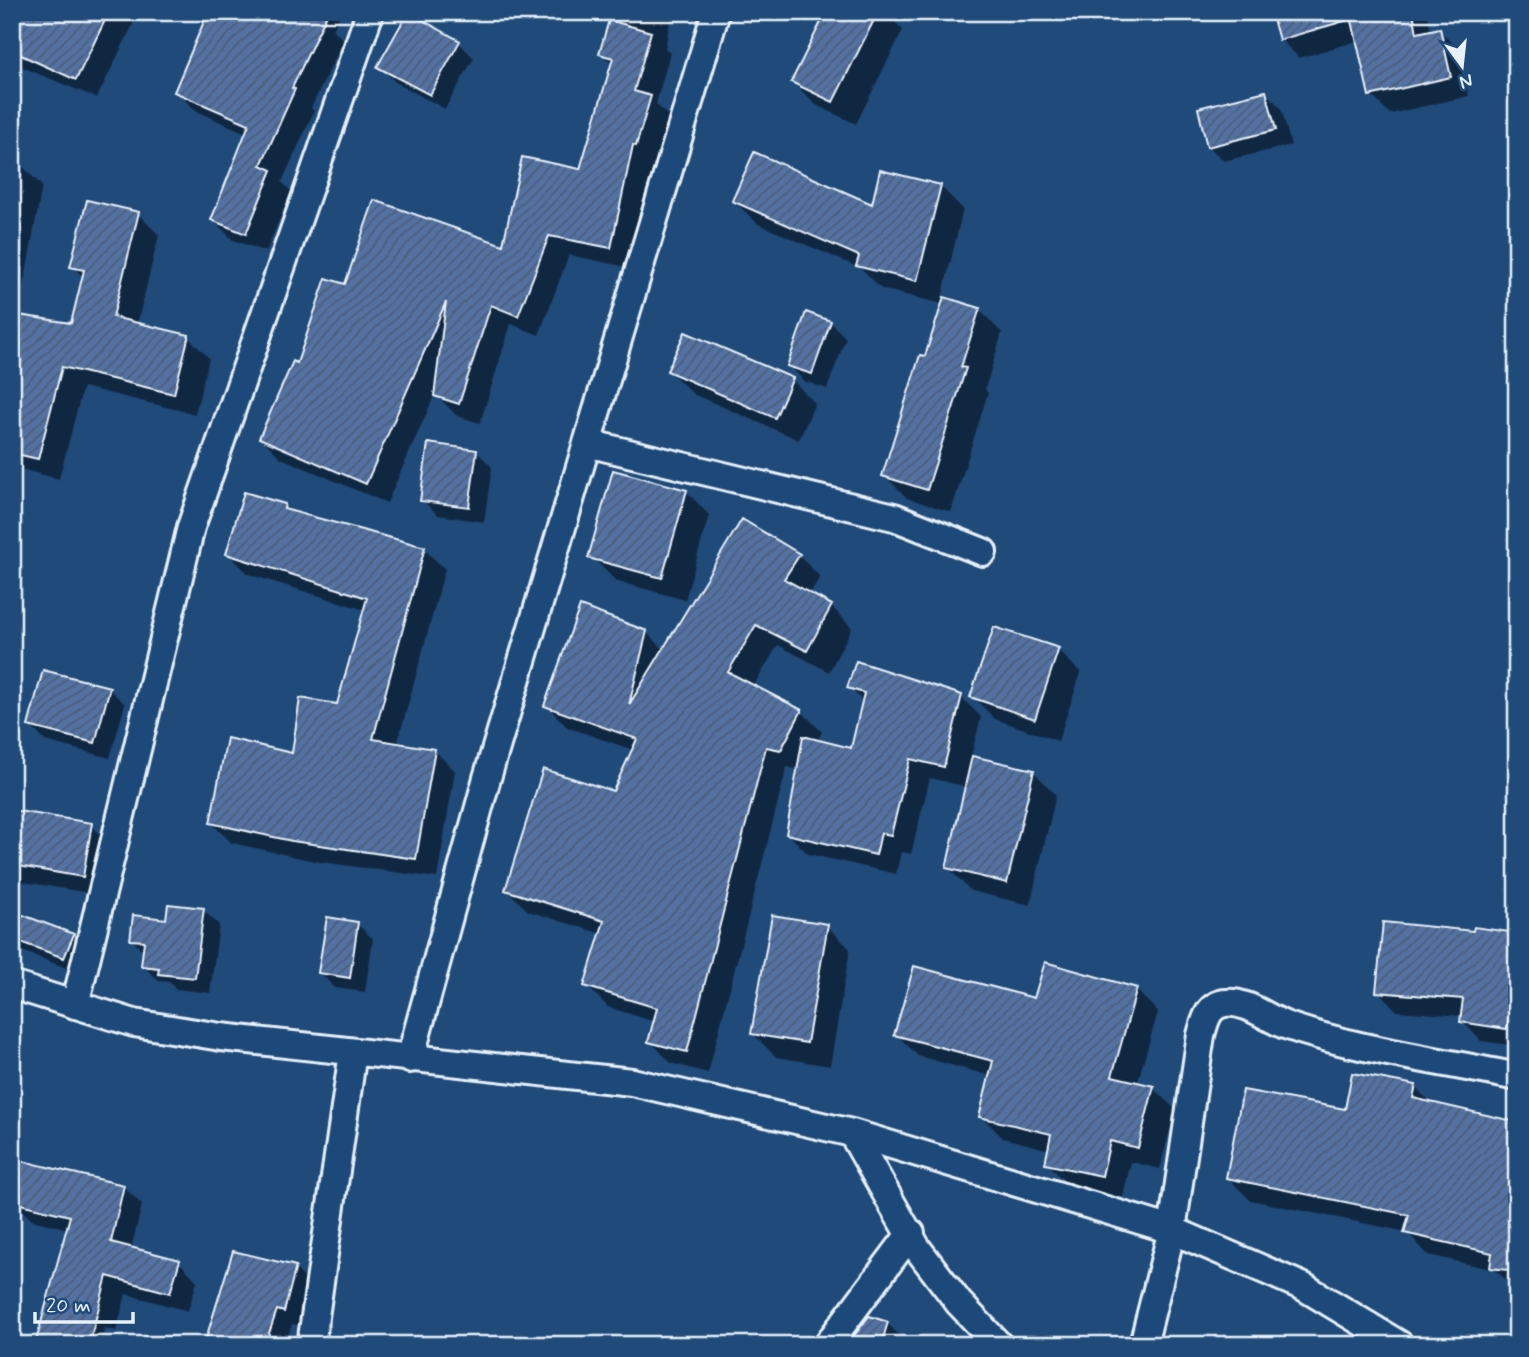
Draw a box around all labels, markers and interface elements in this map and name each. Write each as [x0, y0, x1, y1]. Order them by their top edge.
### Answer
north arrow [1428, 32, 1498, 102]
text: N [1457, 67, 1475, 95]
scale bar [35, 1280, 133, 1324]
text: 20 m [46, 1292, 91, 1320]

